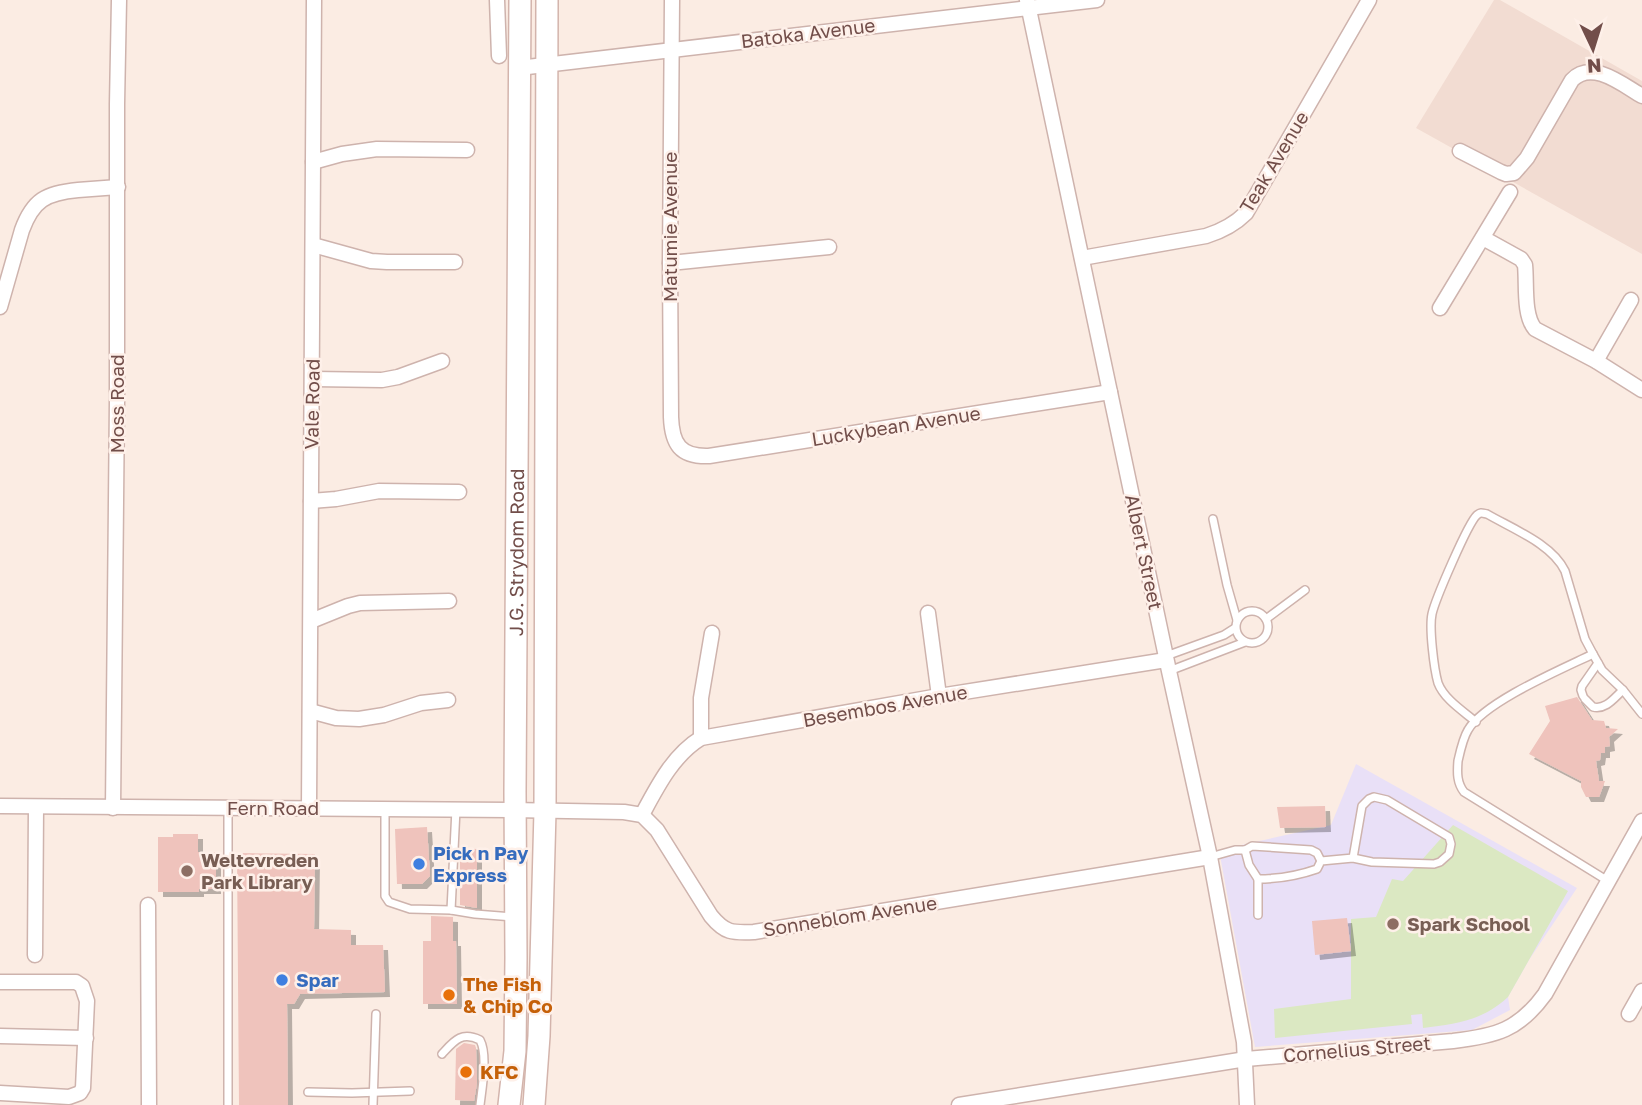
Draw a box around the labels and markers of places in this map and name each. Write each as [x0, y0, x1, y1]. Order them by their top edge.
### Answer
place label: Pick n Pay Express [433, 841, 529, 886]
place label: Weltevreden Park Library [201, 848, 319, 893]
marker: Pick n Pay Express [411, 856, 427, 872]
marker: Weltevreden Park Library [179, 863, 195, 879]
place label: Spark School [1407, 912, 1530, 935]
marker: Spark School [1385, 916, 1401, 932]
place label: Spar [296, 968, 339, 991]
marker: Spar [274, 972, 290, 988]
place label: The Fish & Chip Co [463, 972, 553, 1017]
marker: The Fish & Chip Co [441, 987, 457, 1003]
place label: KFC [480, 1060, 519, 1083]
marker: KFC [458, 1064, 474, 1080]

